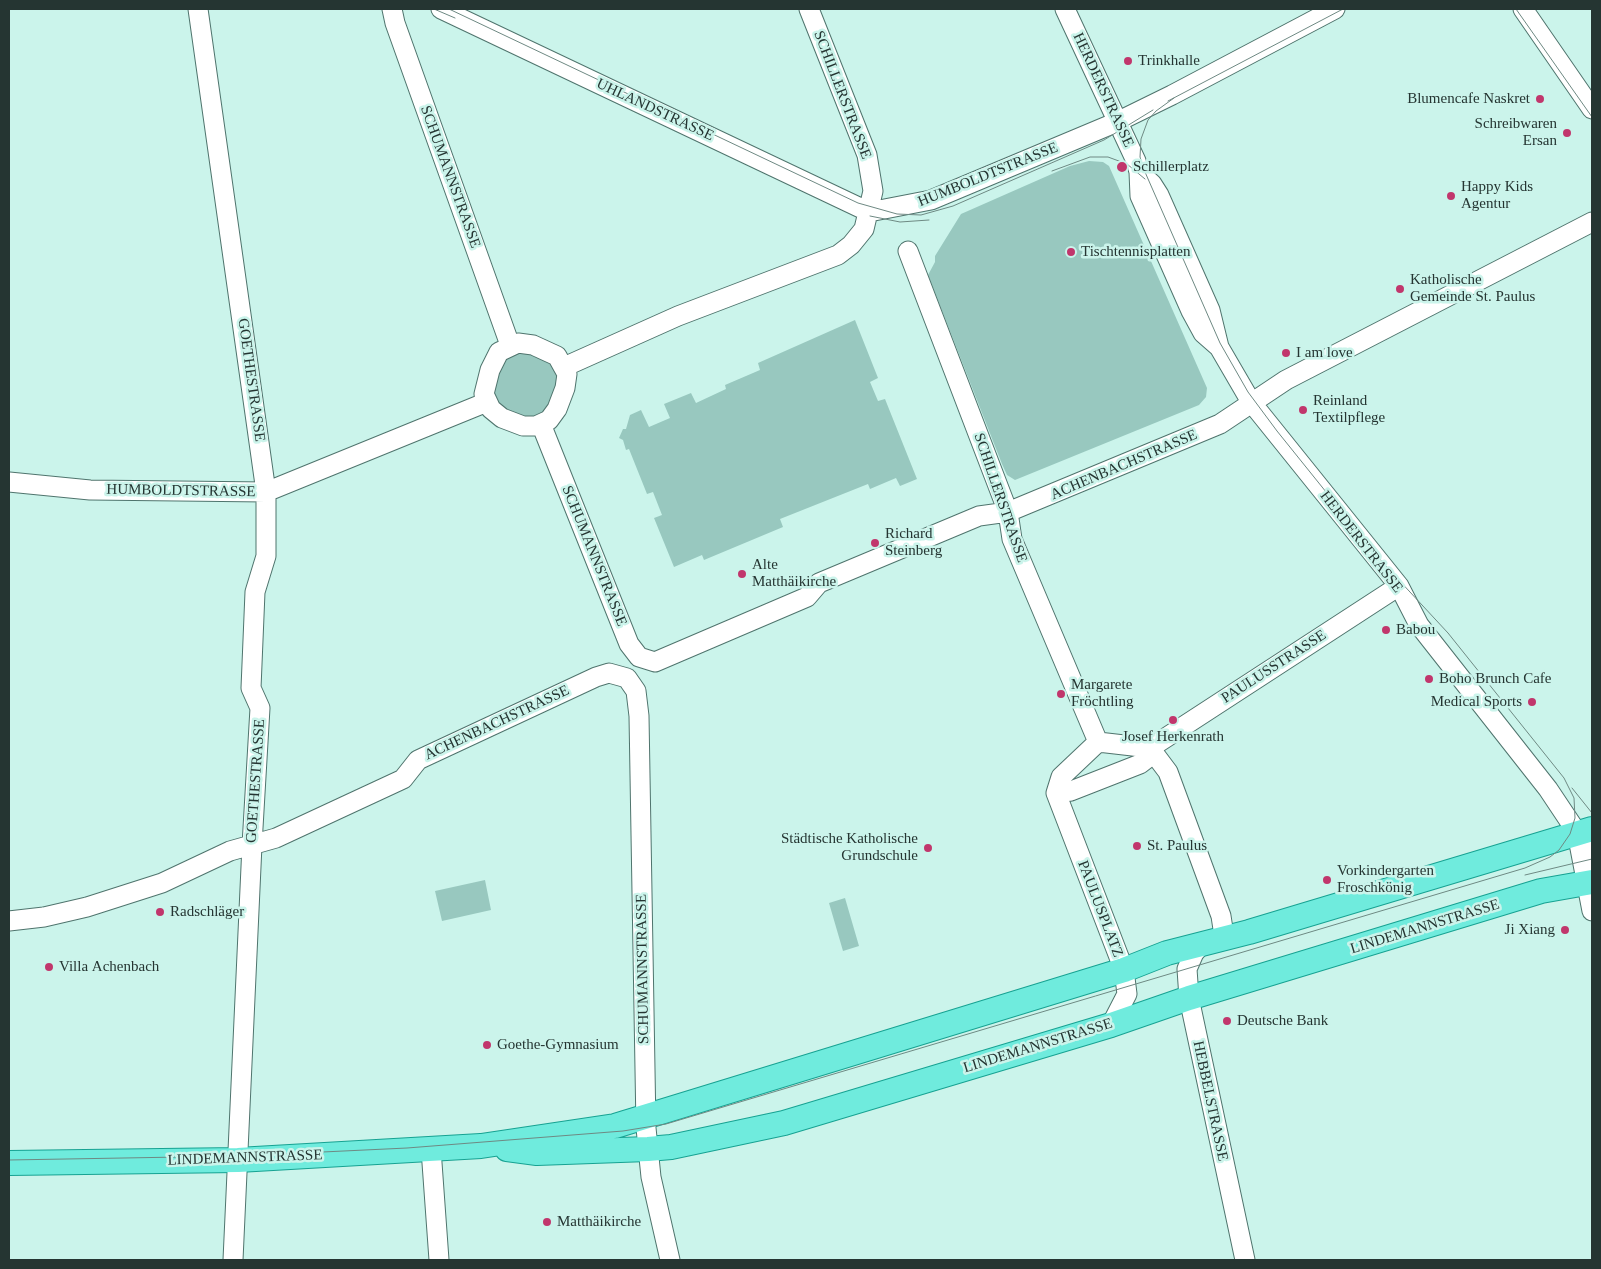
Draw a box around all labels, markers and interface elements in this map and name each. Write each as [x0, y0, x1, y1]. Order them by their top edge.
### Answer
street label: SCHILLERSTRASSE [809, 28, 875, 162]
street label: HERDERSTRASSE [1069, 30, 1137, 150]
place label: Trinkhalle [1138, 52, 1200, 70]
marker: Trinkhalle [1122, 55, 1134, 67]
street label: UHLANDSTRASSE [593, 75, 717, 145]
place label: Blumencafe Naskret [1407, 90, 1530, 108]
marker: Blumencafe Naskret [1534, 93, 1546, 105]
street label: SCHUMANNSTRASSE [416, 103, 484, 251]
place label: Schreibwaren Ersan [1475, 115, 1557, 150]
marker: Schreibwaren Ersan [1561, 127, 1573, 139]
street label: HUMBOLDTSTRASSE [915, 139, 1061, 211]
place label: Schillerplatz [1133, 158, 1209, 176]
marker: Schillerplatz [1115, 160, 1129, 174]
place label: Happy Kids Agentur [1461, 178, 1533, 213]
marker: Happy Kids Agentur [1445, 190, 1457, 202]
place label: Tischtennisplatten [1081, 243, 1190, 261]
marker: Tischtennisplatten [1065, 246, 1077, 258]
place label: Katholische Gemeinde St. Paulus [1410, 271, 1535, 306]
marker: Katholische Gemeinde St. Paulus [1394, 283, 1406, 295]
street label: GOETHESTRASSE [233, 317, 269, 443]
place label: I am love [1296, 344, 1353, 362]
marker: I am love [1280, 347, 1292, 359]
place label: Reinland Textilpflege [1313, 392, 1385, 427]
marker: Reinland Textilpflege [1297, 404, 1309, 416]
street label: ACHENBACHSTRASSE [1048, 426, 1200, 504]
street label: SCHILLERSTRASSE [969, 431, 1031, 565]
street label: HUMBOLDTSTRASSE [106, 481, 256, 501]
street label: SCHUMANNSTRASSE [558, 483, 630, 629]
street label: HERDERSTRASSE [1316, 488, 1406, 596]
place label: Richard Steinberg [885, 525, 942, 560]
marker: Richard Steinberg [869, 537, 881, 549]
place label: Alte Matthäikirche [752, 556, 836, 591]
marker: Alte Matthäikirche [736, 568, 748, 580]
place label: Babou [1396, 621, 1435, 639]
marker: Babou [1380, 624, 1392, 636]
street label: PAULUSSTRASSE [1218, 626, 1330, 708]
place label: Boho Brunch Cafe [1439, 670, 1551, 688]
marker: Boho Brunch Cafe [1423, 673, 1435, 685]
place label: Margarete Fröchtling [1071, 676, 1133, 711]
street label: ACHENBACHSTRASSE [422, 682, 572, 764]
marker: Margarete Fröchtling [1055, 688, 1067, 700]
place label: Medical Sports [1431, 693, 1522, 711]
marker: Medical Sports [1526, 696, 1538, 708]
marker: Josef Herkenrath [1167, 714, 1179, 726]
street label: GOETHESTRASSE [243, 718, 269, 844]
place label: Josef Herkenrath [1122, 728, 1224, 746]
place label: Städtische Katholische Grundschule [781, 830, 918, 865]
place label: St. Paulus [1147, 837, 1207, 855]
marker: St. Paulus [1131, 840, 1143, 852]
marker: Städtische Katholische Grundschule [922, 842, 934, 854]
street label: PAULUSPLATZ [1073, 858, 1127, 960]
place label: Vorkindergarten Froschkönig [1337, 862, 1434, 897]
marker: Vorkindergarten Froschkönig [1321, 874, 1333, 886]
street label: SCHUMANNSTRASSE [633, 894, 653, 1044]
street label: LINDEMANNSTRASSE [1348, 896, 1502, 958]
place label: Radschläger [170, 903, 244, 921]
marker: Radschläger [154, 906, 166, 918]
place label: Ji Xiang [1505, 921, 1555, 939]
marker: Ji Xiang [1559, 924, 1571, 936]
place label: Villa Achenbach [59, 958, 159, 976]
marker: Villa Achenbach [43, 961, 55, 973]
place label: Deutsche Bank [1237, 1012, 1328, 1030]
street label: LINDEMANNSTRASSE [961, 1015, 1115, 1077]
marker: Deutsche Bank [1221, 1015, 1233, 1027]
place label: Goethe-Gymnasium [497, 1036, 619, 1054]
marker: Goethe-Gymnasium [481, 1039, 493, 1051]
street label: HEBBELSTRASSE [1188, 1039, 1232, 1163]
street label: LINDEMANNSTRASSE [167, 1146, 323, 1170]
place label: Matthäikirche [557, 1213, 641, 1231]
marker: Matthäikirche [541, 1216, 553, 1228]

